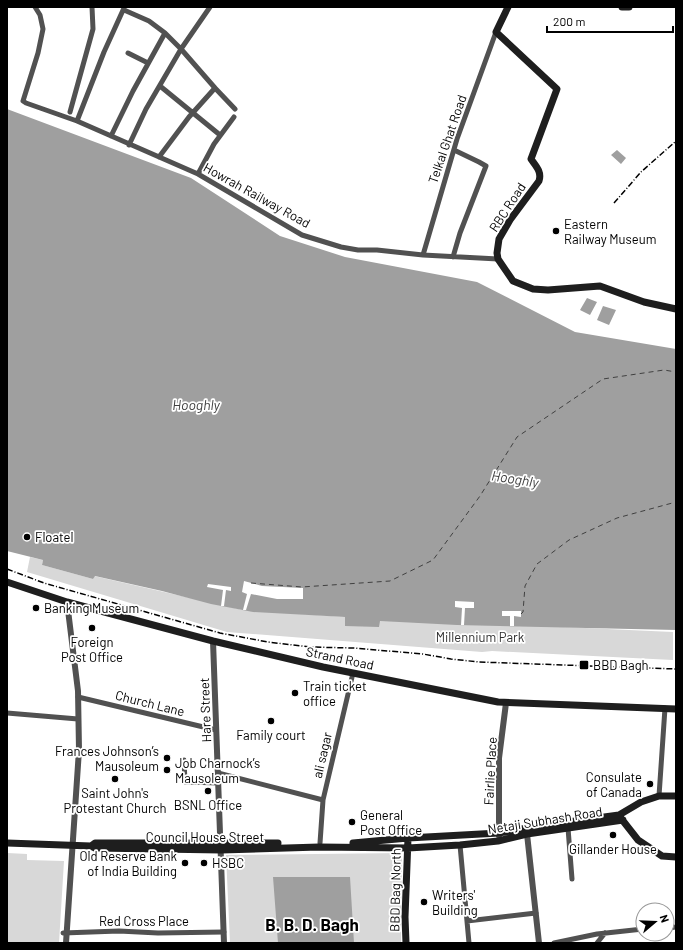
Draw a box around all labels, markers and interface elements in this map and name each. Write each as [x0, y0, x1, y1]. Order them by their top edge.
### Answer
scale bar [547, 8, 673, 34]
text: 200 m [553, 14, 585, 28]
street label: Telkal Ghat Road [424, 93, 470, 185]
street label: Howrah Railway Road [201, 159, 313, 231]
street label: RBC Road [485, 179, 529, 235]
place label: Eastern Railway Museum [564, 216, 656, 247]
marker: Eastern Railway Museum [551, 226, 561, 236]
water label: Hooghly [172, 396, 221, 413]
water label: Hooghly [490, 466, 541, 491]
place label: Floatel [35, 529, 74, 545]
marker: Floatel [22, 532, 32, 542]
place label: Banking Museum [44, 600, 139, 616]
marker: Banking Museum [31, 603, 41, 613]
marker: Foreign Post Office [87, 623, 97, 633]
park label: Millennium Park [436, 629, 525, 645]
place label: Foreign Post Office [61, 634, 123, 665]
street label: Strand Road [305, 643, 375, 673]
place label: BBD Bagh [593, 657, 649, 673]
marker: BBD Bagh [578, 659, 590, 671]
street label: Hare Street [196, 677, 214, 743]
place label: Train ticket office [303, 678, 367, 709]
street label: Church Lane [114, 687, 186, 719]
marker: Train ticket office [290, 688, 300, 698]
marker: Family court [266, 716, 276, 726]
place label: Family court [236, 727, 306, 743]
street label: ali sagar [309, 730, 335, 780]
street label: Fairlie Place [480, 736, 500, 806]
place label: Frances Johnson’s Mausoleum [55, 743, 159, 774]
marker: Frances Johnson’s Mausoleum [162, 753, 172, 763]
place label: Job Charnock’s Mausoleum [175, 755, 260, 786]
marker: Job Charnock’s Mausoleum [162, 765, 172, 775]
place label: Consulate of Canada [586, 769, 642, 800]
marker: Saint John's Protestant Church [110, 774, 120, 784]
marker: Consulate of Canada [645, 779, 655, 789]
place label: Saint John's Protestant Church [64, 785, 166, 816]
marker: BSNL Office [203, 786, 213, 796]
place label: BSNL Office [174, 797, 242, 813]
street label: Netaji Subhash Road [486, 803, 604, 837]
place label: General Post Office [360, 807, 422, 838]
marker: General Post Office [347, 817, 357, 827]
street label: Council House Street [146, 829, 264, 845]
marker: Gillander House [608, 830, 618, 840]
place label: Gillander House [569, 841, 657, 857]
place label: Old Reserve Bank of India Building [80, 848, 177, 879]
street label: BBD Bag North [386, 848, 404, 932]
place label: HSBC [212, 855, 244, 871]
marker: Old Reserve Bank of India Building [180, 858, 190, 868]
marker: HSBC [199, 858, 209, 868]
place label: Writers' Building [432, 887, 478, 918]
marker: Writers' Building [419, 897, 429, 907]
north arrow [635, 902, 675, 942]
street label: Red Cross Place [99, 913, 189, 929]
text: N [658, 913, 672, 924]
district label: B. B. D. Bagh [265, 914, 359, 934]

